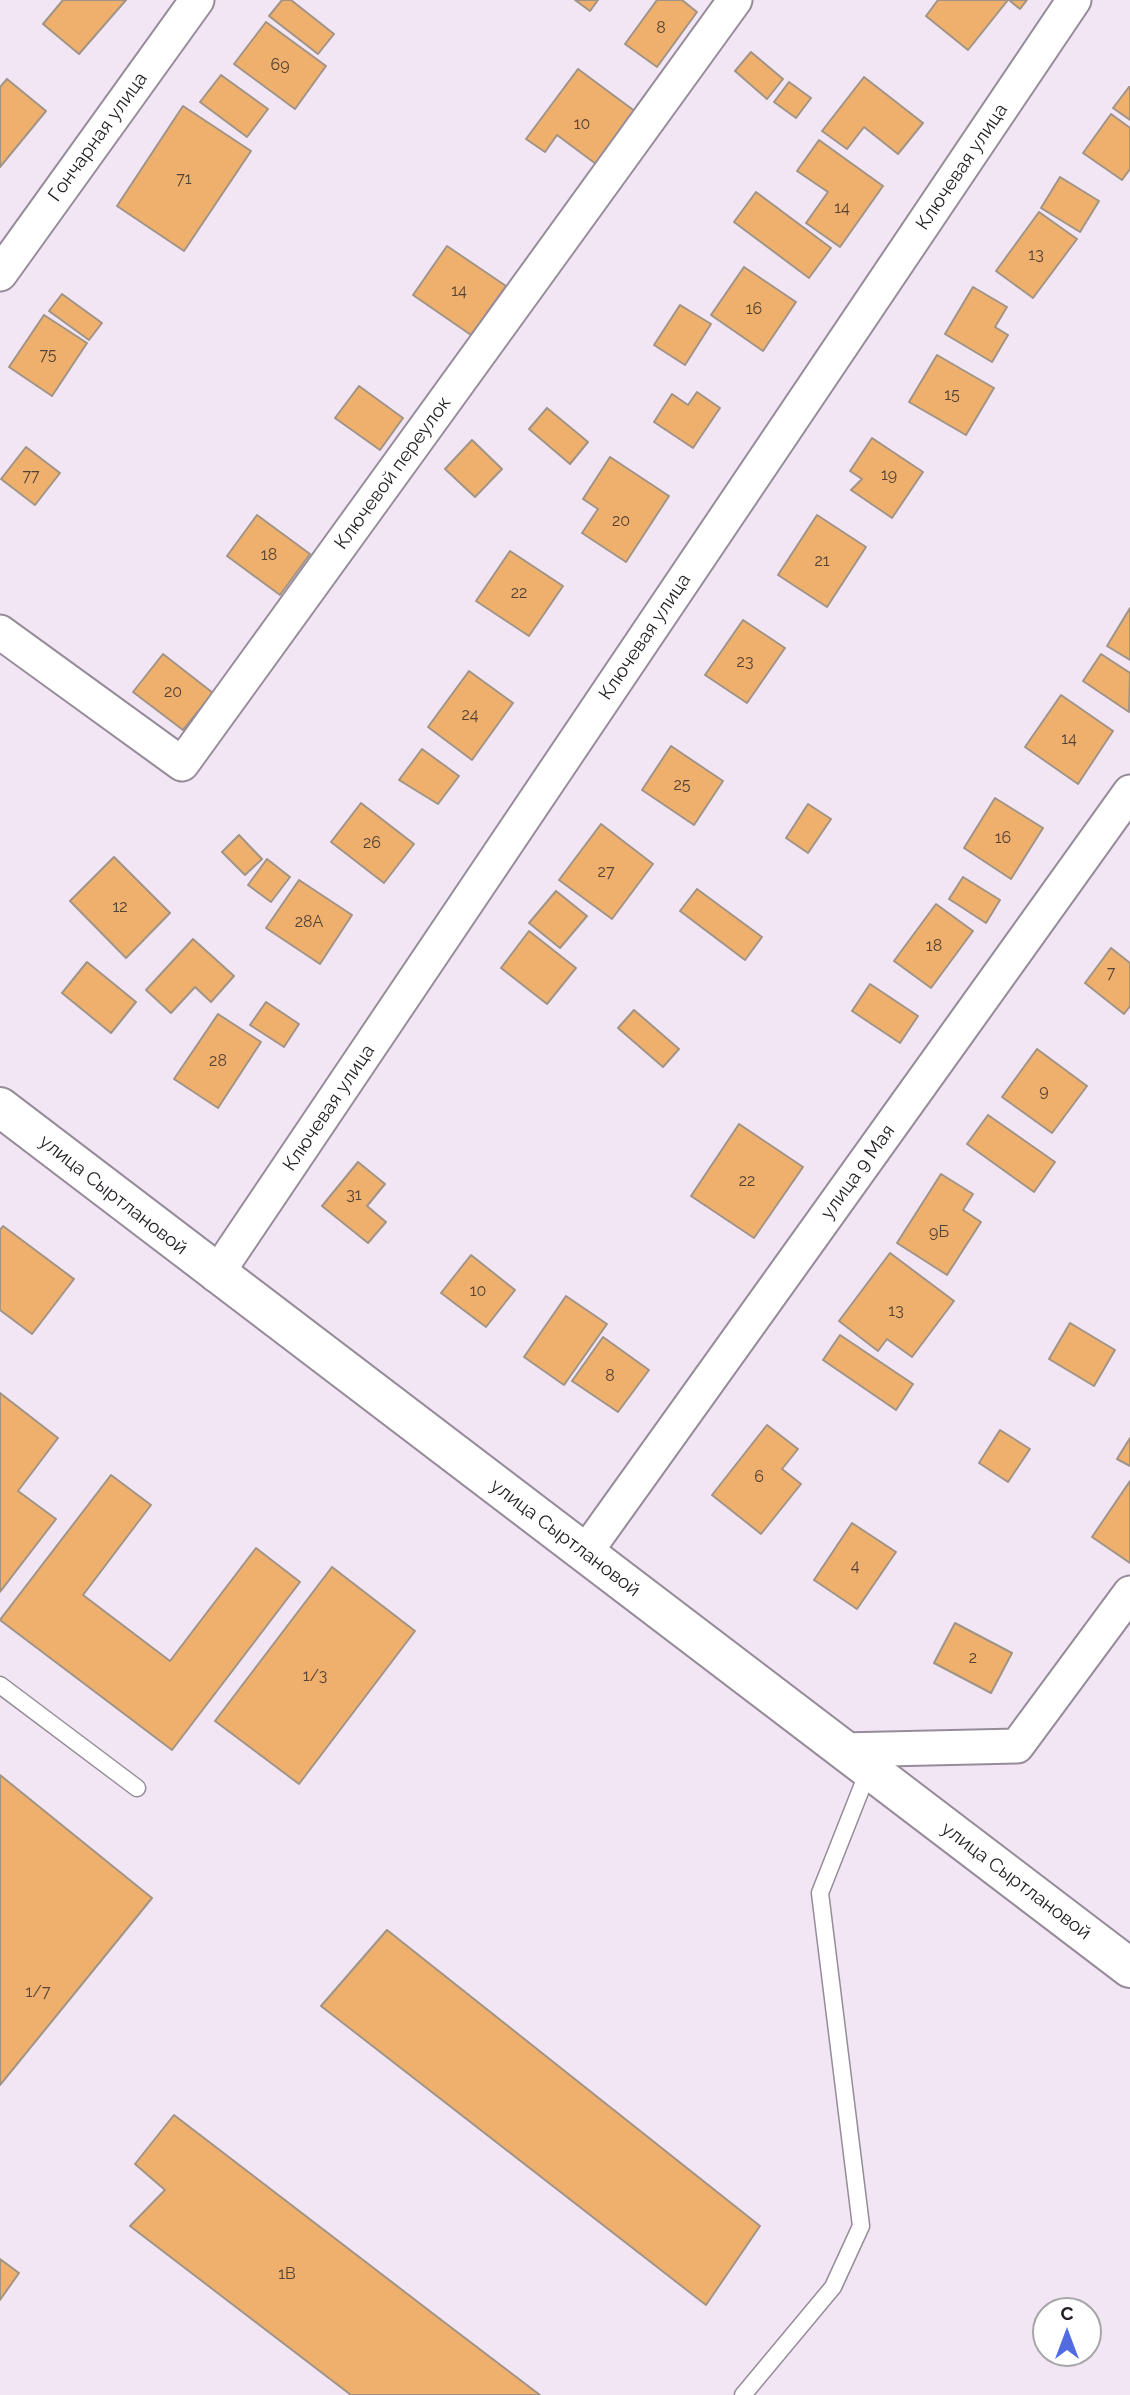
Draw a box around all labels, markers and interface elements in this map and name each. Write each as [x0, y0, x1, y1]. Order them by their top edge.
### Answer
house number: 8 [656, 18, 666, 38]
house number: 69 [270, 55, 290, 75]
street label: Гончарная улица [44, 68, 152, 206]
street label: Ключевая улица [911, 99, 1013, 235]
house number: 10 [574, 114, 590, 134]
house number: 71 [176, 169, 192, 189]
house number: 14 [834, 198, 850, 218]
house number: 13 [1028, 245, 1044, 265]
house number: 14 [451, 281, 467, 301]
house number: 16 [746, 299, 762, 319]
house number: 75 [39, 345, 57, 365]
house number: 15 [944, 385, 960, 405]
street label: Ключевой переулок [330, 392, 456, 554]
house number: 19 [881, 465, 897, 485]
house number: 77 [22, 466, 40, 486]
house number: 20 [612, 511, 630, 531]
house number: 18 [261, 545, 277, 565]
house number: 21 [814, 551, 830, 571]
street label: Ключевая улица [594, 569, 696, 705]
house number: 22 [511, 583, 527, 603]
house number: 23 [737, 652, 753, 672]
house number: 20 [164, 682, 182, 702]
house number: 24 [461, 705, 479, 725]
house number: 14 [1061, 729, 1077, 749]
house number: 25 [673, 775, 691, 795]
house number: 16 [995, 828, 1011, 848]
house number: 26 [363, 833, 381, 853]
house number: 27 [598, 862, 614, 882]
house number: 12 [112, 897, 128, 917]
house number: 28А [295, 912, 323, 932]
house number: 18 [926, 936, 942, 956]
house number: 7 [1107, 963, 1115, 983]
street label: Ключевая улица [278, 1040, 380, 1176]
house number: 28 [209, 1051, 227, 1071]
house number: 9 [1039, 1081, 1049, 1101]
street label: улица 9 Мая [816, 1120, 900, 1224]
street label: улица Сыртлановой [34, 1130, 192, 1260]
house number: 22 [739, 1171, 755, 1191]
house number: 31 [346, 1185, 362, 1205]
house number: 9Б [929, 1222, 949, 1242]
house number: 10 [470, 1281, 486, 1301]
house number: 13 [888, 1301, 904, 1321]
house number: 8 [605, 1366, 615, 1386]
house number: 6 [754, 1467, 764, 1487]
street label: улица Сыртлановой [486, 1474, 644, 1602]
house number: 4 [851, 1556, 859, 1576]
house number: 2 [969, 1648, 977, 1668]
house number: 1/3 [303, 1666, 327, 1686]
street label: улица Сыртлановой [937, 1817, 1095, 1945]
house number: 1/7 [25, 1982, 51, 2002]
house number: 1В [278, 2264, 296, 2284]
north arrow [1032, 2297, 1102, 2367]
text: С [1060, 2302, 1074, 2324]

